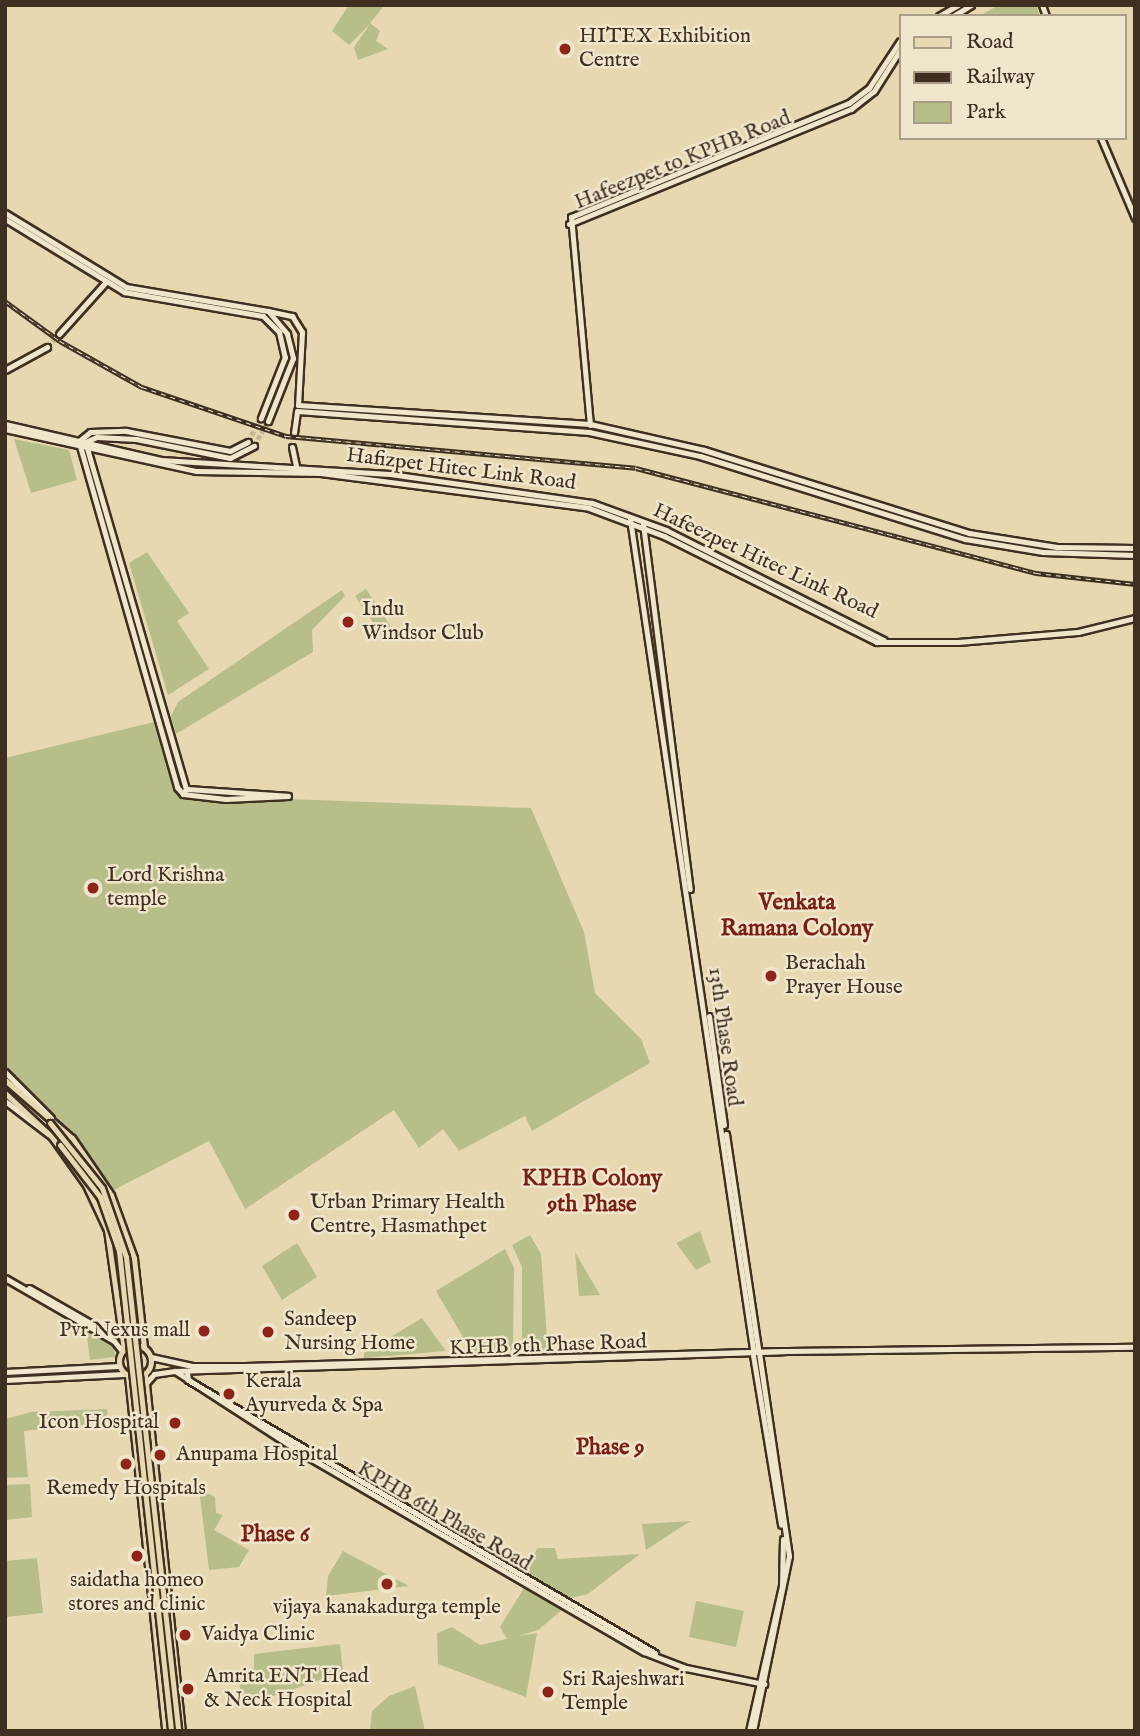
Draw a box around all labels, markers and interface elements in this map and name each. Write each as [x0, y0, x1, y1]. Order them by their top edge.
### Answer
legend [898, 14, 1126, 140]
place label: HITEX Exhibition Centre [579, 24, 751, 74]
text: Road [966, 29, 1013, 56]
marker: HITEX Exhibition Centre [557, 41, 573, 57]
text: Railway [966, 64, 1035, 91]
text: Park [966, 99, 1006, 126]
street label: Hafeezpet to KPHB Road [571, 106, 795, 216]
street label: Hafizpet Hitec Link Road [345, 443, 577, 497]
street label: Hafeezpet Hitec Link Road [648, 499, 882, 625]
place label: Indu Windsor Club [362, 597, 484, 647]
marker: Indu Windsor Club [340, 614, 356, 630]
place label: Lord Krishna temple [107, 863, 224, 913]
marker: Lord Krishna temple [85, 880, 101, 896]
district label: Venkata Ramana Colony [721, 889, 873, 943]
place label: Berachah Prayer House [785, 951, 903, 1001]
street label: 13th Phase Road [702, 966, 746, 1108]
marker: Berachah Prayer House [763, 968, 779, 984]
district label: KPHB Colony 9th Phase [522, 1165, 662, 1219]
place label: Urban Primary Health Centre, Hasmathpet [310, 1190, 505, 1240]
marker: Urban Primary Health Centre, Hasmathpet [284, 1205, 304, 1225]
place label: Sandeep Nursing Home [284, 1307, 415, 1357]
place label: Pvr Nexus mall [59, 1318, 190, 1344]
marker: Sandeep Nursing Home [258, 1322, 278, 1342]
marker: Pvr Nexus mall [196, 1323, 212, 1339]
street label: KPHB 9th Phase Road [449, 1330, 647, 1362]
place label: Kerala Ayurveda & Spa [245, 1369, 383, 1419]
marker: Kerala Ayurveda & Spa [219, 1384, 239, 1404]
place label: Icon Hospital [39, 1410, 159, 1436]
marker: Icon Hospital [165, 1413, 185, 1433]
district label: Phase 9 [575, 1434, 645, 1462]
place label: Anupama Hospital [176, 1442, 338, 1468]
marker: Anupama Hospital [150, 1445, 170, 1465]
marker: Remedy Hospitals [116, 1454, 136, 1474]
street label: KPHB 6th Phase Road [352, 1457, 536, 1577]
place label: Remedy Hospitals [46, 1476, 206, 1502]
district label: Phase 6 [241, 1521, 309, 1549]
marker: saidatha homeo stores and clinic [127, 1546, 147, 1566]
place label: saidatha homeo stores and clinic [68, 1568, 206, 1618]
marker: vijaya kanakadurga temple [379, 1576, 395, 1592]
place label: vijaya kanakadurga temple [273, 1595, 501, 1621]
place label: Vaidya Clinic [201, 1622, 315, 1648]
marker: Vaidya Clinic [175, 1625, 195, 1645]
place label: Amrita ENT Head & Neck Hospital [204, 1664, 369, 1714]
place label: Sri Rajeshwari Temple [562, 1667, 685, 1717]
marker: Amrita ENT Head & Neck Hospital [178, 1679, 198, 1699]
marker: Sri Rajeshwari Temple [540, 1684, 556, 1700]

